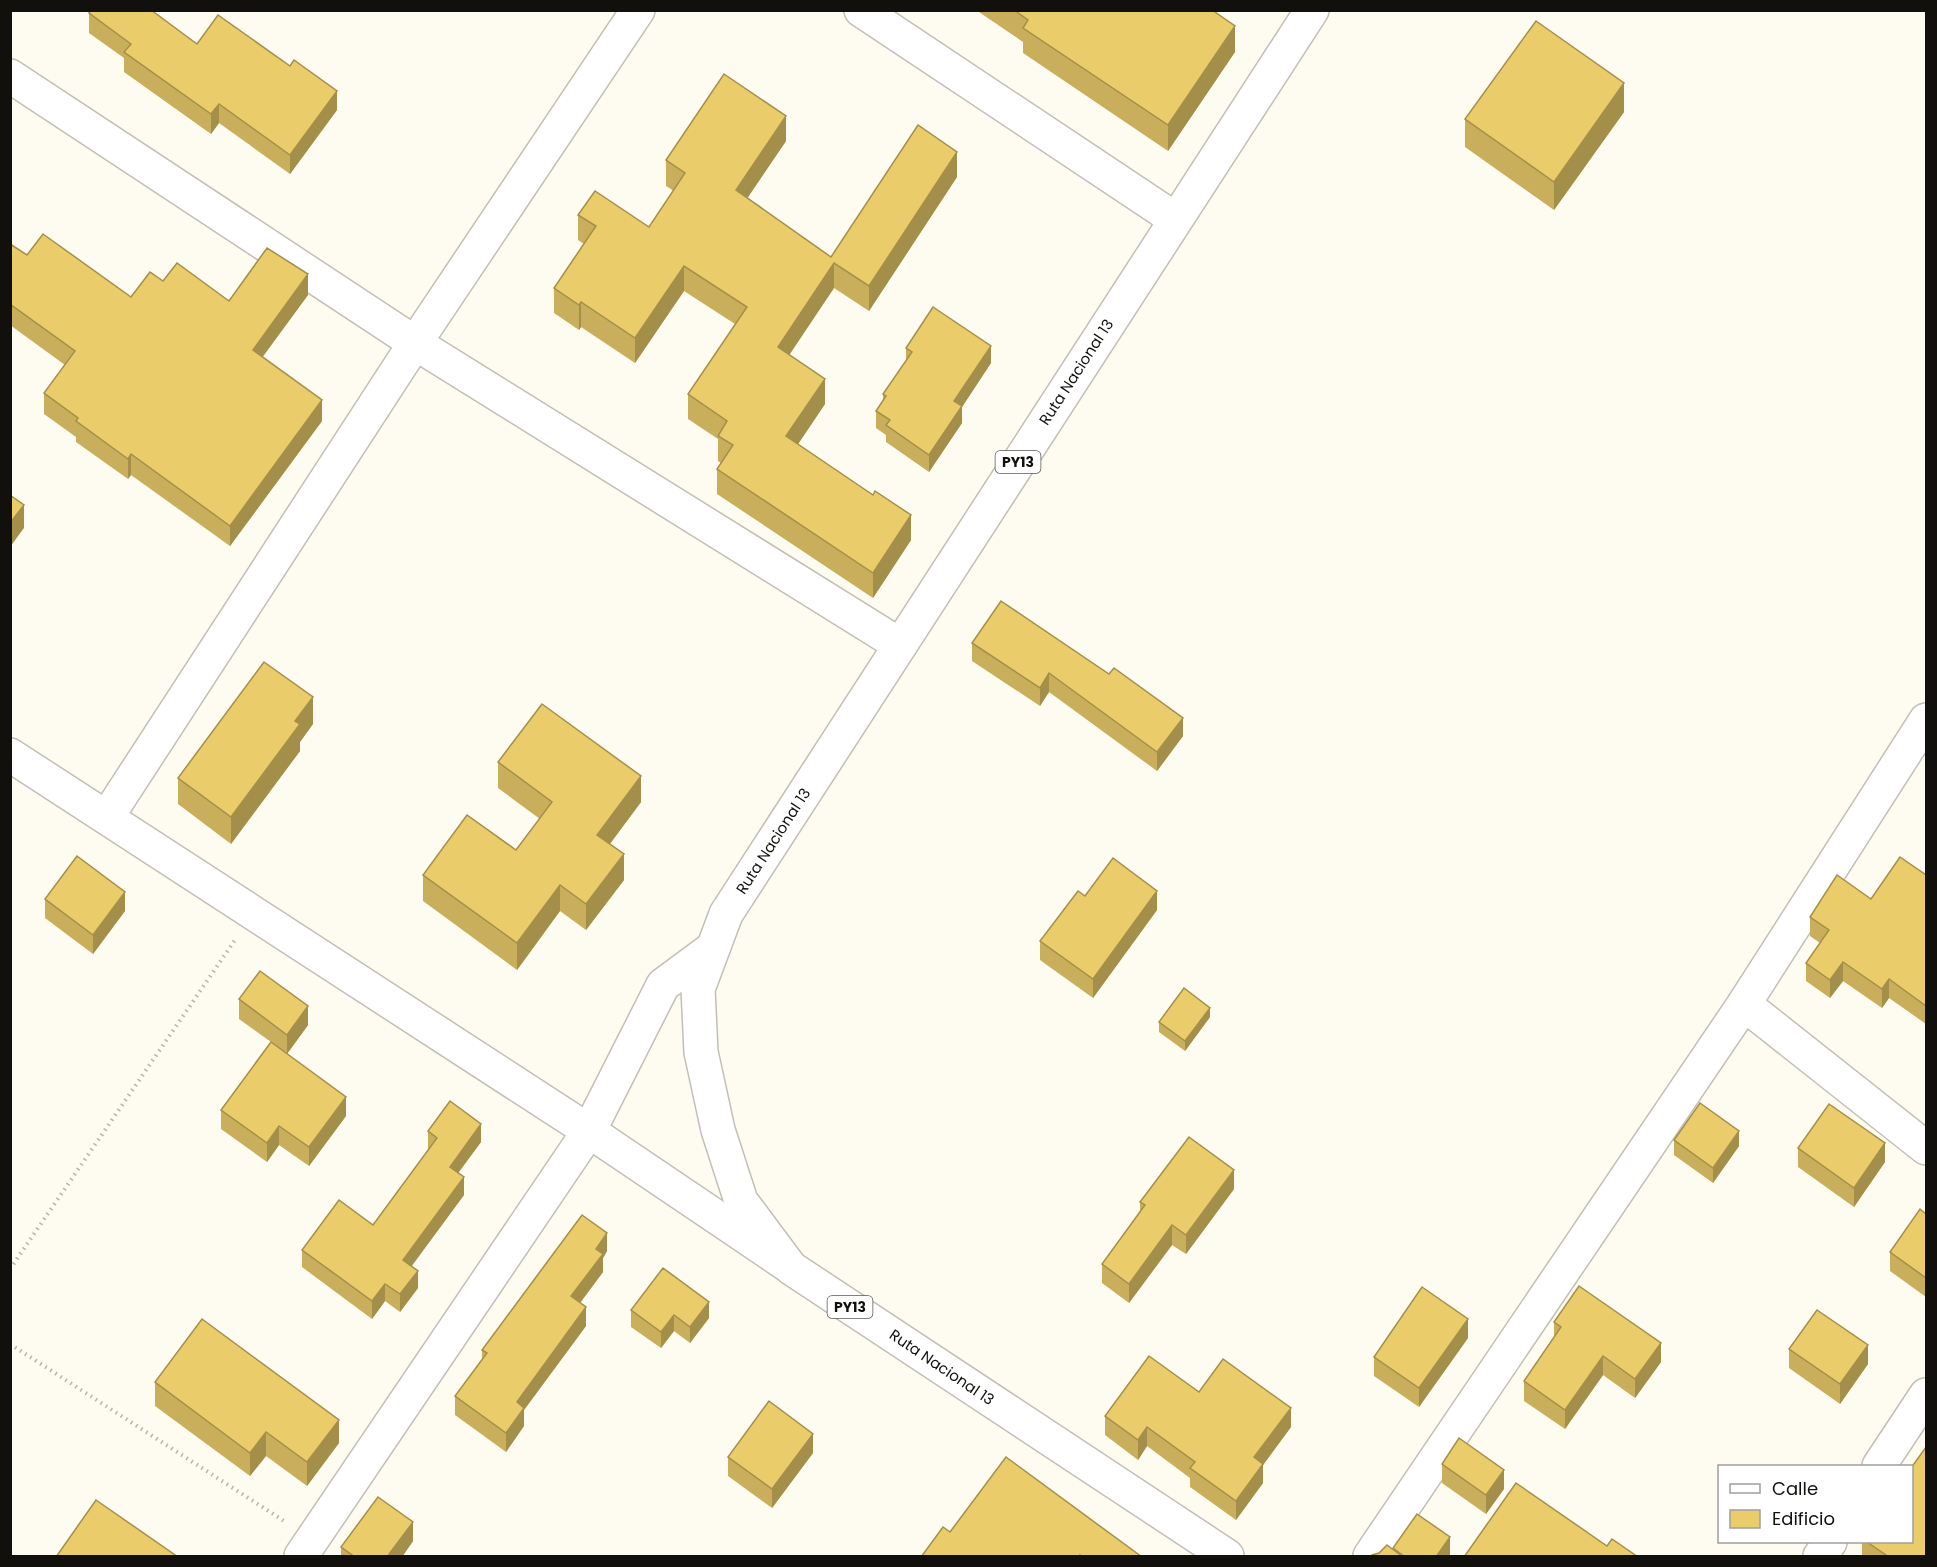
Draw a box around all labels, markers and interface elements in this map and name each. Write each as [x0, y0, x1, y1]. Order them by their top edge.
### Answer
street label: Ruta Nacional 13 [1034, 315, 1118, 429]
road number: PY13 [996, 451, 1040, 473]
street label: Ruta Nacional 13 [731, 784, 815, 898]
road number: PY13 [828, 1296, 872, 1318]
street label: Ruta Nacional 13 [885, 1324, 999, 1410]
legend [1718, 1465, 1913, 1543]
text: Calle [1772, 1476, 1818, 1501]
text: Edificio [1772, 1506, 1835, 1531]

